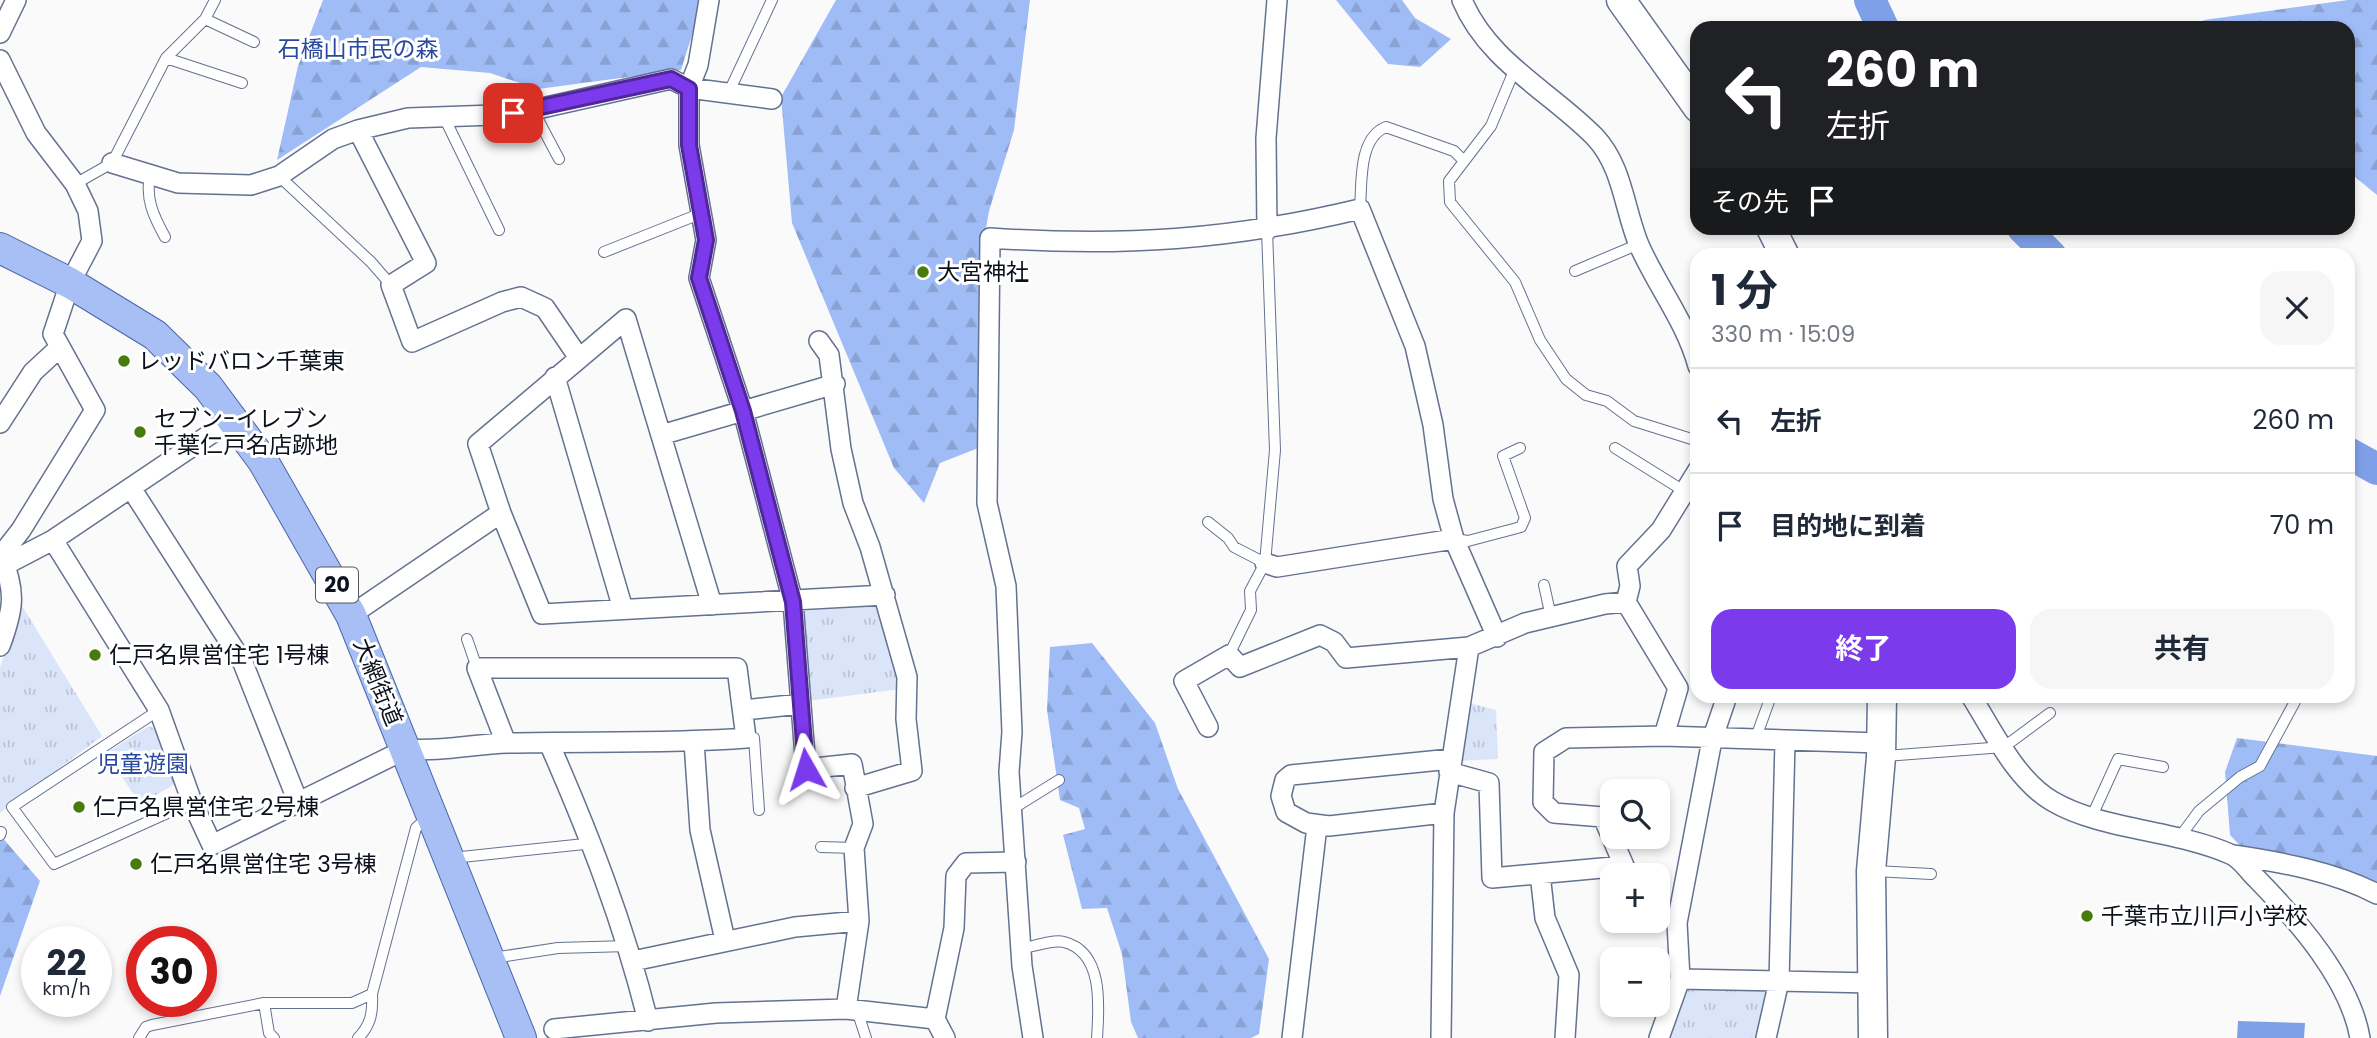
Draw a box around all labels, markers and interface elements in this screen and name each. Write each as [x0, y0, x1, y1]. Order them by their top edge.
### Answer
park label: 石橋山市民の森 [278, 33, 439, 65]
text: 260 m [1826, 36, 1979, 104]
icon: left [1711, 49, 1802, 140]
pin [483, 83, 543, 143]
icon: arrive [494, 94, 532, 132]
text: 左折 [1826, 103, 1890, 148]
icon: arrive [1803, 182, 1841, 220]
text: その先 [1711, 184, 1789, 220]
place label: 大宮神社 [937, 256, 1029, 288]
text: 1 分 [1711, 261, 1778, 320]
marker: 大宮神社 [915, 264, 931, 280]
button: close [2260, 271, 2334, 345]
text: 330 m · 15:09 [1711, 318, 1855, 350]
place label: レッドバロン千葉東 [138, 345, 345, 377]
marker: レッドバロン千葉東 [116, 353, 132, 369]
icon: left [1711, 402, 1749, 440]
text: 260 m [2252, 402, 2334, 438]
place label: セブン-イレブン 千葉仁戸名店跡地 [154, 403, 338, 461]
text: 左折 [1770, 403, 1822, 439]
marker: セブン-イレブン 千葉仁戸名店跡地 [132, 424, 148, 440]
icon: arrive [1711, 507, 1749, 545]
text: 70 m [2270, 507, 2334, 543]
text: 目的地に到着 [1770, 508, 1926, 544]
road number: 20 [316, 568, 358, 602]
button: 終了 [1711, 609, 2016, 689]
button: 共有 [2030, 609, 2334, 689]
street label: 大網街道 [346, 633, 410, 731]
place label: 仁戸名県営住宅 1号棟 [109, 639, 330, 671]
marker: 仁戸名県営住宅 1号棟 [87, 647, 103, 663]
position arrow [769, 732, 843, 806]
park label: 児童遊園 [97, 748, 189, 780]
map controls [1600, 779, 1670, 1017]
button: search [1600, 779, 1670, 849]
place label: 仁戸名県営住宅 2号棟 [93, 791, 319, 823]
marker: 仁戸名県営住宅 2号棟 [71, 799, 87, 815]
place label: 仁戸名県営住宅 3号棟 [150, 848, 377, 880]
marker: 仁戸名県営住宅 3号棟 [128, 856, 144, 872]
button: + [1600, 863, 1670, 933]
place label: 千葉市立川戸小学校 [2101, 900, 2308, 932]
marker: 千葉市立川戸小学校 [2079, 908, 2095, 924]
speed limit sign: 30 [126, 926, 217, 1017]
text: 22 [47, 938, 86, 987]
button: − [1600, 947, 1670, 1017]
text: km/h [43, 976, 90, 1001]

